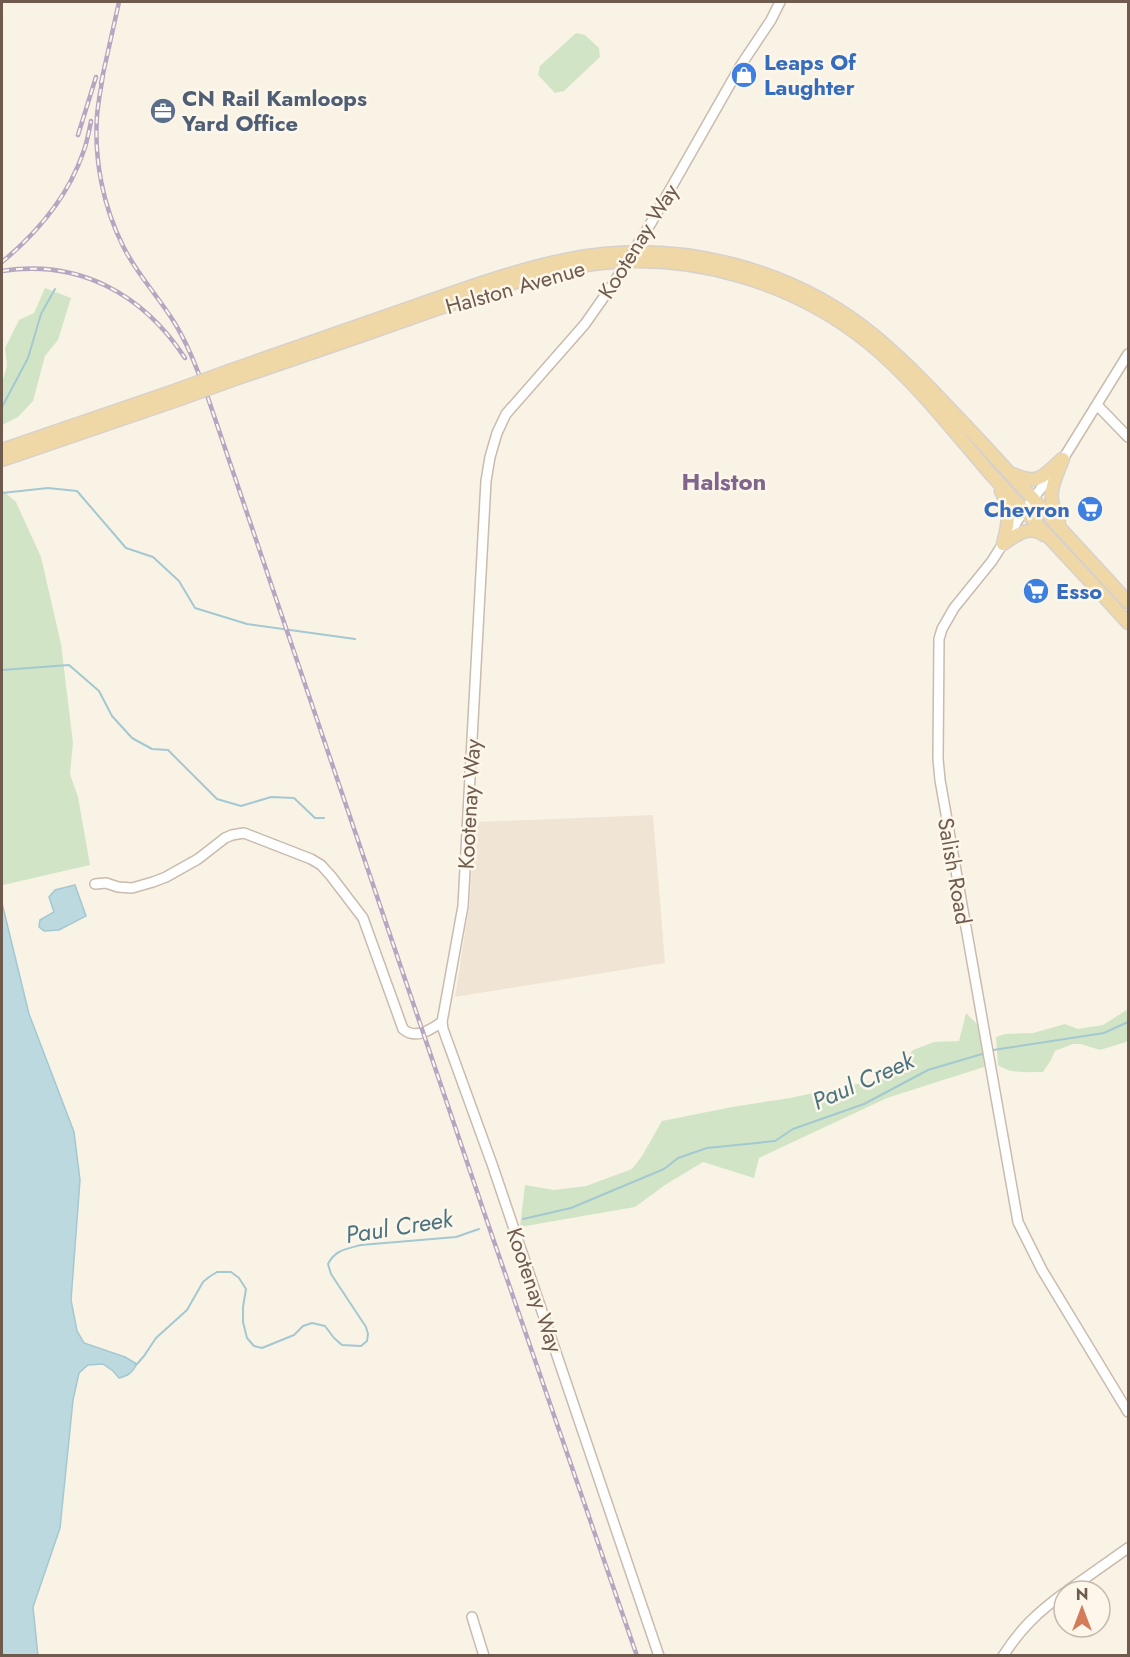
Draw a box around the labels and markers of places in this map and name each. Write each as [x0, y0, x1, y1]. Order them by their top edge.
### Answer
place label: Leaps Of Laughter [764, 46, 857, 103]
shop icon: Leaps Of Laughter [729, 60, 759, 90]
place label: CN Rail Kamloops Yard Office [181, 82, 367, 139]
office icon: CN Rail Kamloops Yard Office [148, 96, 178, 126]
place label: Chevron [984, 493, 1070, 525]
supermarket icon: Chevron [1075, 494, 1105, 524]
place label: Esso [1056, 575, 1102, 607]
supermarket icon: Esso [1021, 576, 1051, 606]

